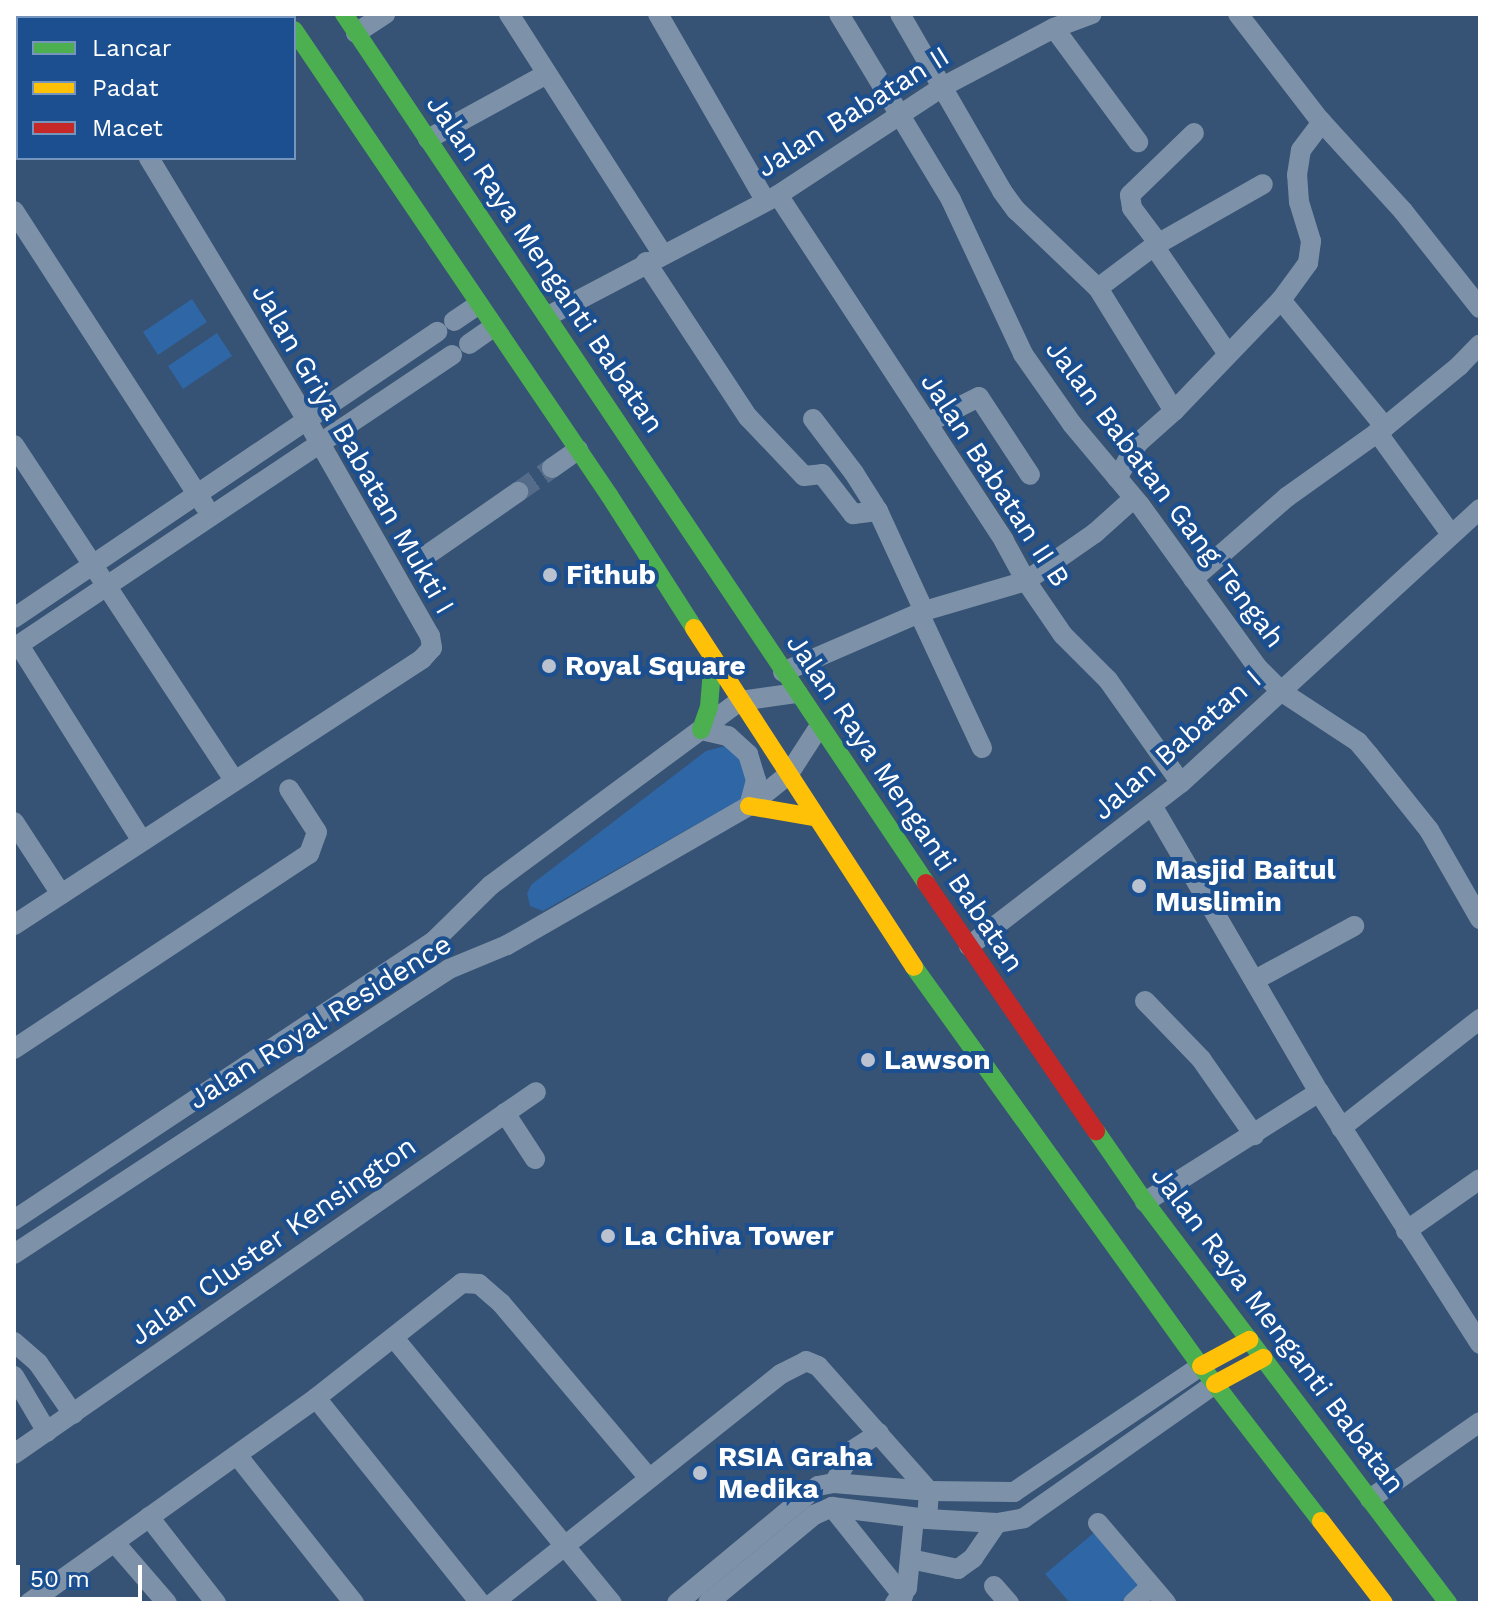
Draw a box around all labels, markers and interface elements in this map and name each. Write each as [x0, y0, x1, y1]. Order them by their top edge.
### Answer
legend [16, 16, 296, 160]
text: Lancar [92, 34, 172, 62]
street label: Jalan Babatan II [751, 39, 955, 185]
text: Padat [92, 74, 158, 102]
street label: Jalan Raya Menganti Babatan [419, 88, 671, 440]
text: Macet [92, 114, 163, 142]
street label: Jalan Griya Babatan Mukti I [244, 278, 462, 620]
street label: Jalan Babatan Gang Tengah [1038, 333, 1292, 655]
street label: Jalan Babatan II B [913, 367, 1077, 593]
place label: Fithub [566, 558, 656, 592]
marker: Fithub [541, 566, 559, 584]
street label: Jalan Raya Menganti Babatan [779, 627, 1031, 979]
place label: Royal Square [565, 649, 746, 683]
marker: Royal Square [540, 657, 558, 675]
street label: Jalan Babatan I [1086, 663, 1268, 827]
place label: Masjid Baitul Muslimin [1155, 853, 1336, 919]
marker: Masjid Baitul Muslimin [1130, 877, 1148, 895]
street label: Jalan Royal Residence [182, 927, 458, 1117]
place label: Lawson [884, 1043, 991, 1077]
marker: Lawson [859, 1051, 877, 1069]
street label: Jalan Cluster Kensington [123, 1129, 423, 1353]
street label: Jalan Raya Menganti Babatan [1144, 1160, 1412, 1500]
place label: La Chiva Tower [624, 1219, 834, 1253]
marker: La Chiva Tower [599, 1227, 617, 1245]
place label: RSIA Graha Medika [718, 1440, 873, 1506]
marker: RSIA Graha Medika [689, 1462, 711, 1484]
scale bar [20, 1549, 146, 1599]
text: 50 m [30, 1565, 90, 1593]

